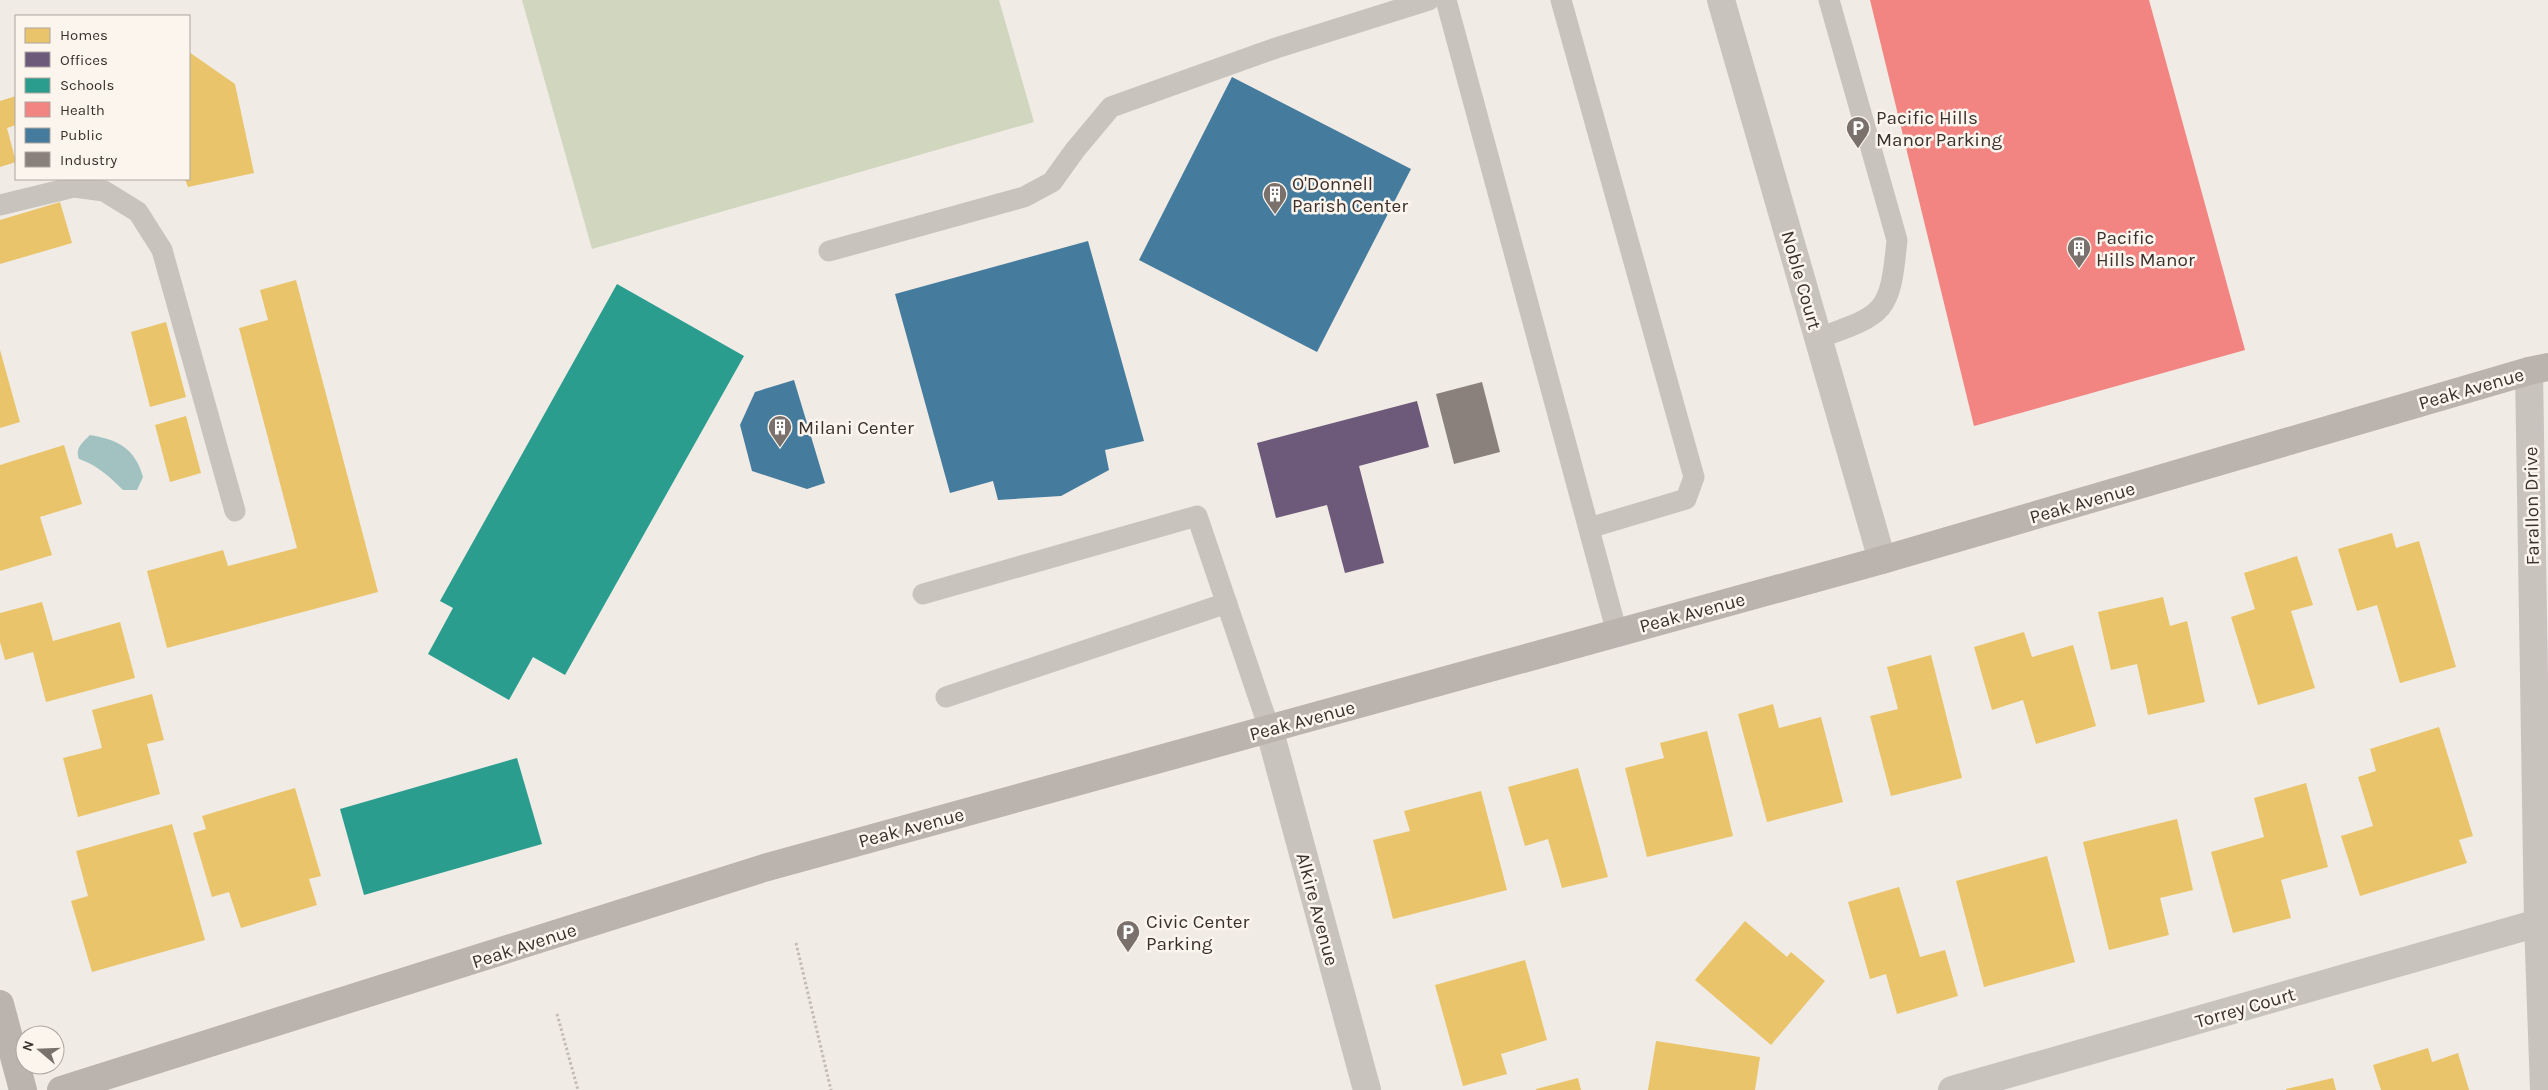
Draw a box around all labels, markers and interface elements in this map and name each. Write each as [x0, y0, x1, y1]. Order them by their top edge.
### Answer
legend [15, 15, 190, 180]
text: Homes [60, 26, 108, 44]
text: Offices [60, 51, 108, 69]
text: Schools [60, 76, 114, 94]
text: Health [60, 101, 105, 119]
place label: Pacific Hills Manor Parking [1876, 107, 2002, 151]
parking icon: Pacific Hills Manor Parking [1845, 115, 1871, 149]
text: Public [60, 126, 103, 144]
text: Industry [60, 151, 117, 169]
place label: O'Donnell Parish Center [1292, 173, 1408, 217]
building icon: O'Donnell Parish Center [1262, 181, 1288, 215]
place label: Pacific Hills Manor [2096, 227, 2195, 271]
street label: Noble Court [1776, 228, 1826, 332]
building icon: Pacific Hills Manor [2066, 235, 2092, 269]
street label: Peak Avenue [2416, 363, 2526, 414]
building icon: Milani Center [767, 414, 793, 448]
place label: Milani Center [798, 417, 914, 439]
street label: Farallon Drive [2520, 446, 2544, 566]
street label: Peak Avenue [2027, 477, 2137, 528]
street label: Peak Avenue [1637, 588, 1747, 638]
street label: Peak Avenue [1247, 696, 1357, 746]
street label: Peak Avenue [856, 803, 966, 853]
street label: Alkire Avenue [1291, 850, 1343, 968]
place label: Civic Center Parking [1146, 911, 1250, 955]
street label: Peak Avenue [469, 919, 579, 973]
parking icon: Civic Center Parking [1115, 919, 1141, 953]
street label: Torrey Court [2193, 983, 2298, 1033]
north arrow [15, 1025, 65, 1075]
text: N [19, 1038, 38, 1053]

